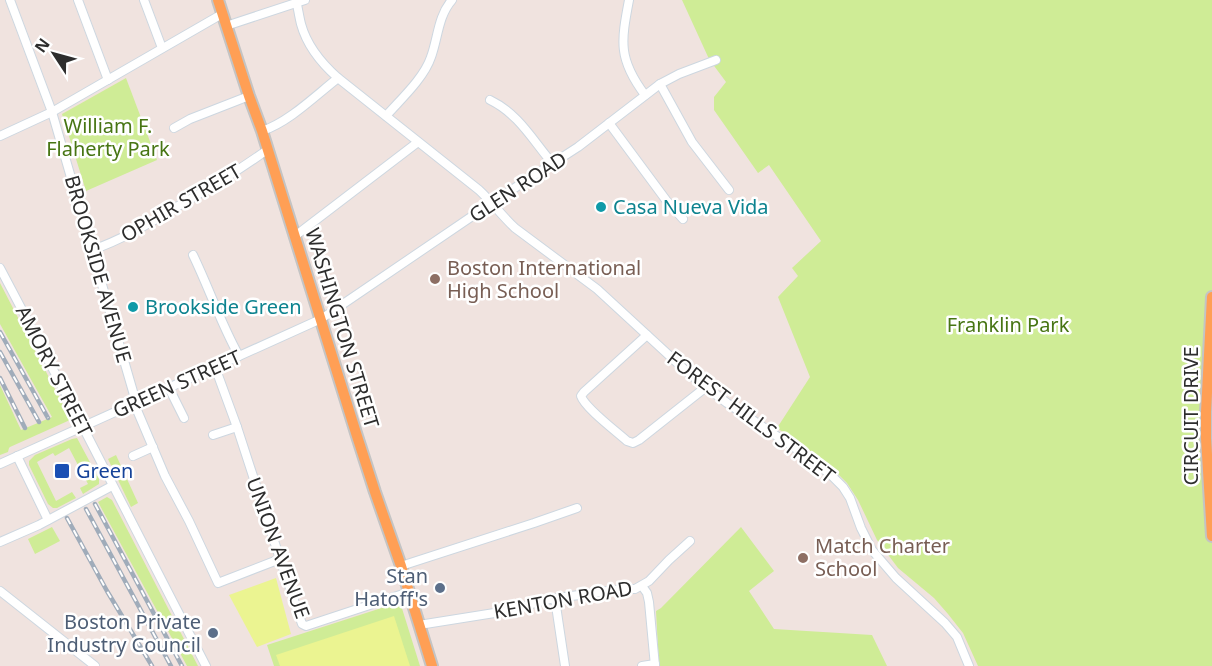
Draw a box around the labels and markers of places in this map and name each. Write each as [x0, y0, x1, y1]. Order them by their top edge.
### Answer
place label: Casa Nueva Vida [613, 193, 769, 220]
marker: Casa Nueva Vida [594, 200, 608, 214]
place label: Boston International High School [447, 254, 641, 304]
marker: Boston International High School [428, 272, 442, 286]
place label: Brookside Green [145, 293, 302, 320]
marker: Brookside Green [126, 300, 140, 314]
place label: Green [76, 457, 133, 484]
marker: Green [53, 462, 71, 480]
place label: Match Charter School [815, 532, 950, 582]
marker: Match Charter School [796, 551, 810, 565]
place label: Stan Hatoff's [354, 562, 428, 612]
marker: Stan Hatoff's [433, 581, 447, 595]
place label: Boston Private Industry Council [47, 608, 201, 658]
marker: Boston Private Industry Council [206, 626, 220, 640]

